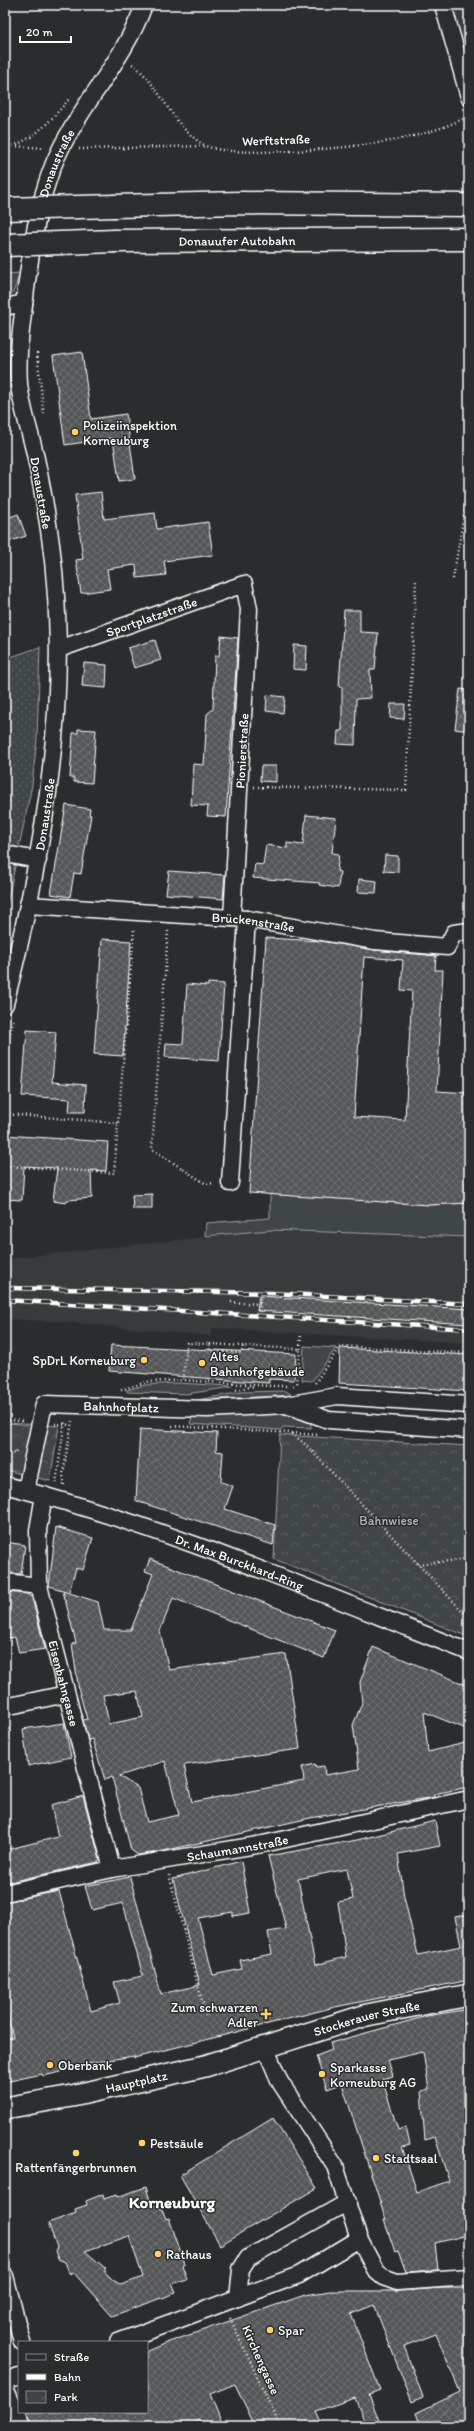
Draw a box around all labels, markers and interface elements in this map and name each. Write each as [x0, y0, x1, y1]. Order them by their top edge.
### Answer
scale bar [20, 18, 71, 44]
text: 20 m [26, 25, 53, 39]
street label: Donaustraße [36, 126, 77, 199]
street label: Werftstraße [242, 131, 310, 149]
street label: Donauufer Autobahn [178, 232, 296, 248]
place label: Polizeiinspektion Korneuburg [83, 418, 177, 448]
marker: Polizeiinspektion Korneuburg [70, 427, 80, 437]
street label: Donaustraße [27, 456, 55, 530]
street label: Sportplatzstraße [104, 594, 199, 639]
street label: Pionierstraße [233, 713, 251, 789]
street label: Donaustraße [32, 777, 57, 852]
street label: Brückenstraße [211, 909, 296, 935]
place label: Altes Bahnhofgebäude [210, 1349, 305, 1379]
place label: SpDrL Korneuburg [33, 1353, 136, 1368]
marker: SpDrL Korneuburg [139, 1355, 149, 1365]
marker: Altes Bahnhofgebäude [197, 1358, 207, 1368]
street label: Bahnhofplatz [83, 1398, 159, 1415]
park label: Bahnwiese [359, 1513, 419, 1528]
street label: Dr. Max Burckhard-Ring [173, 1531, 306, 1593]
street label: Eisenbahngasse [46, 1639, 82, 1728]
street label: Schaumannstraße [186, 1831, 290, 1864]
street label: Stockerauer Straße [311, 1997, 421, 2039]
place label: Zum schwarzen Adler [171, 2000, 259, 2030]
marker: Zum schwarzen Adler [261, 2009, 271, 2019]
place label: Oberbank [58, 2058, 113, 2073]
marker: Oberbank [45, 2060, 55, 2070]
place label: Sparkasse Korneuburg AG [330, 2060, 416, 2090]
street label: Hauptplatz [104, 2067, 169, 2096]
marker: Sparkasse Korneuburg AG [317, 2069, 327, 2079]
place label: Pestsäule [150, 2136, 204, 2151]
marker: Pestsäule [137, 2138, 147, 2148]
marker: Rattenfängerbrunnen [71, 2148, 81, 2158]
place label: Stadtsaal [384, 2151, 438, 2166]
marker: Stadtsaal [371, 2153, 381, 2163]
place label: Rattenfängerbrunnen [15, 2160, 137, 2175]
district label: Korneuburg [129, 2192, 216, 2213]
place label: Rathaus [166, 2247, 212, 2262]
marker: Rathaus [153, 2249, 163, 2259]
street label: Kirchengasse [239, 2323, 283, 2397]
place label: Spar [278, 2323, 304, 2338]
marker: Spar [265, 2325, 275, 2335]
legend [18, 2341, 148, 2413]
text: Straße [54, 2350, 89, 2364]
text: Bahn [54, 2370, 81, 2384]
text: Park [54, 2390, 78, 2404]

